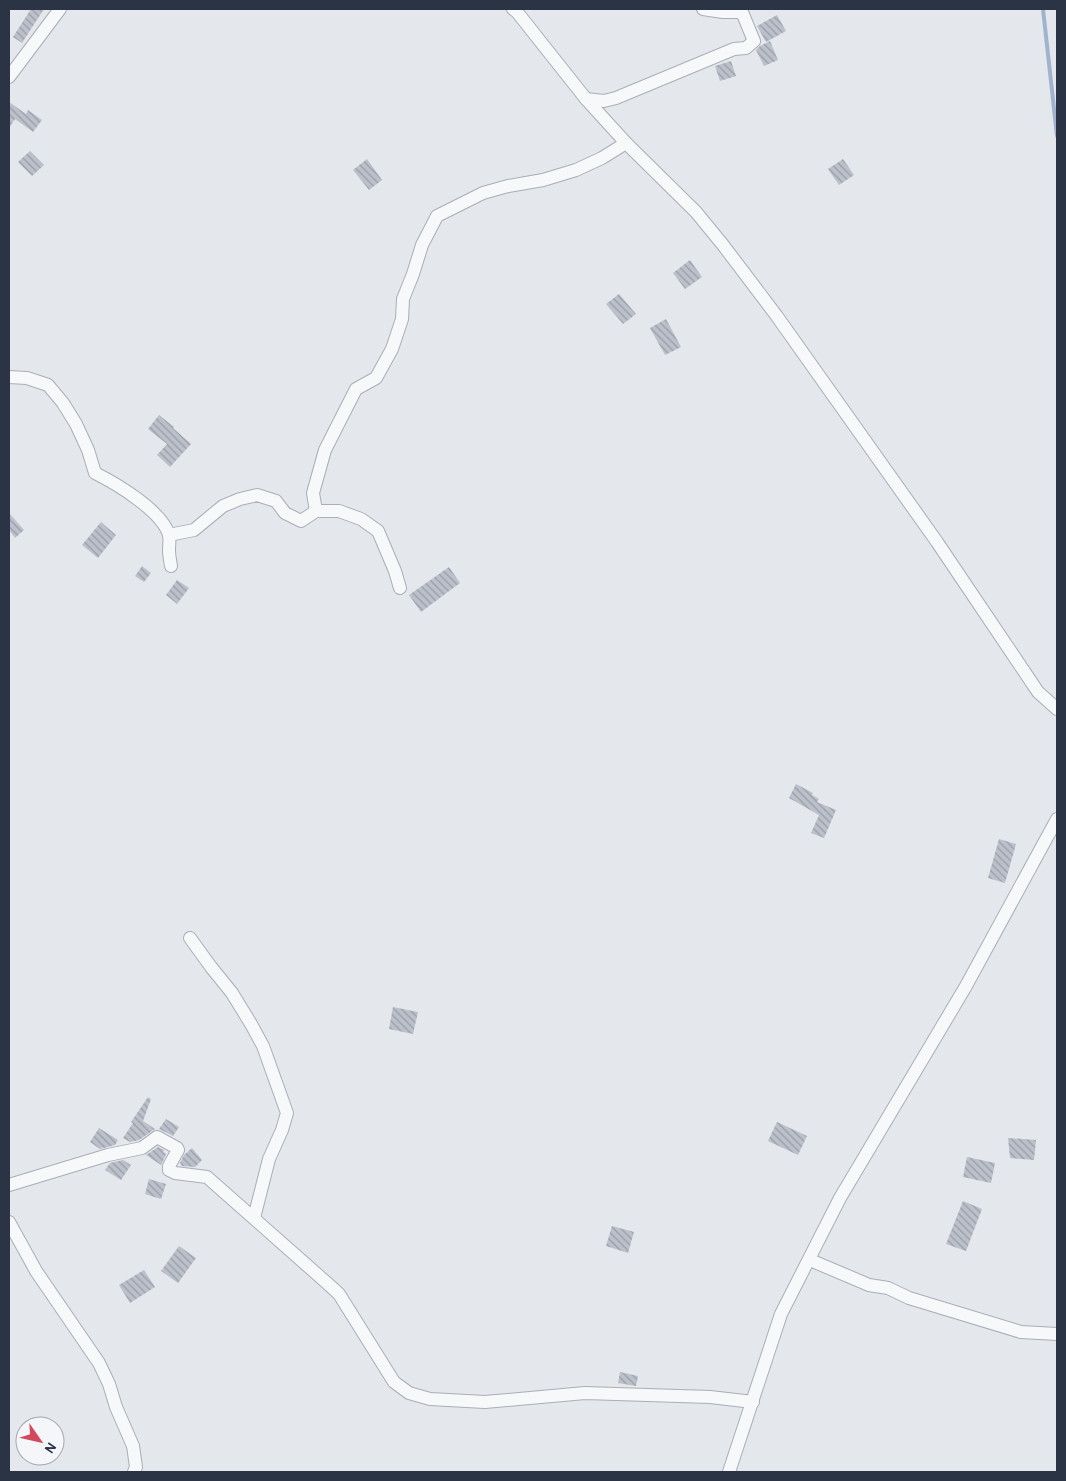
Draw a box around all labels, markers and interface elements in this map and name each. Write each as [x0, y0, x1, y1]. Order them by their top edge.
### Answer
north arrow [15, 1416, 65, 1466]
text: N [41, 1439, 60, 1457]

